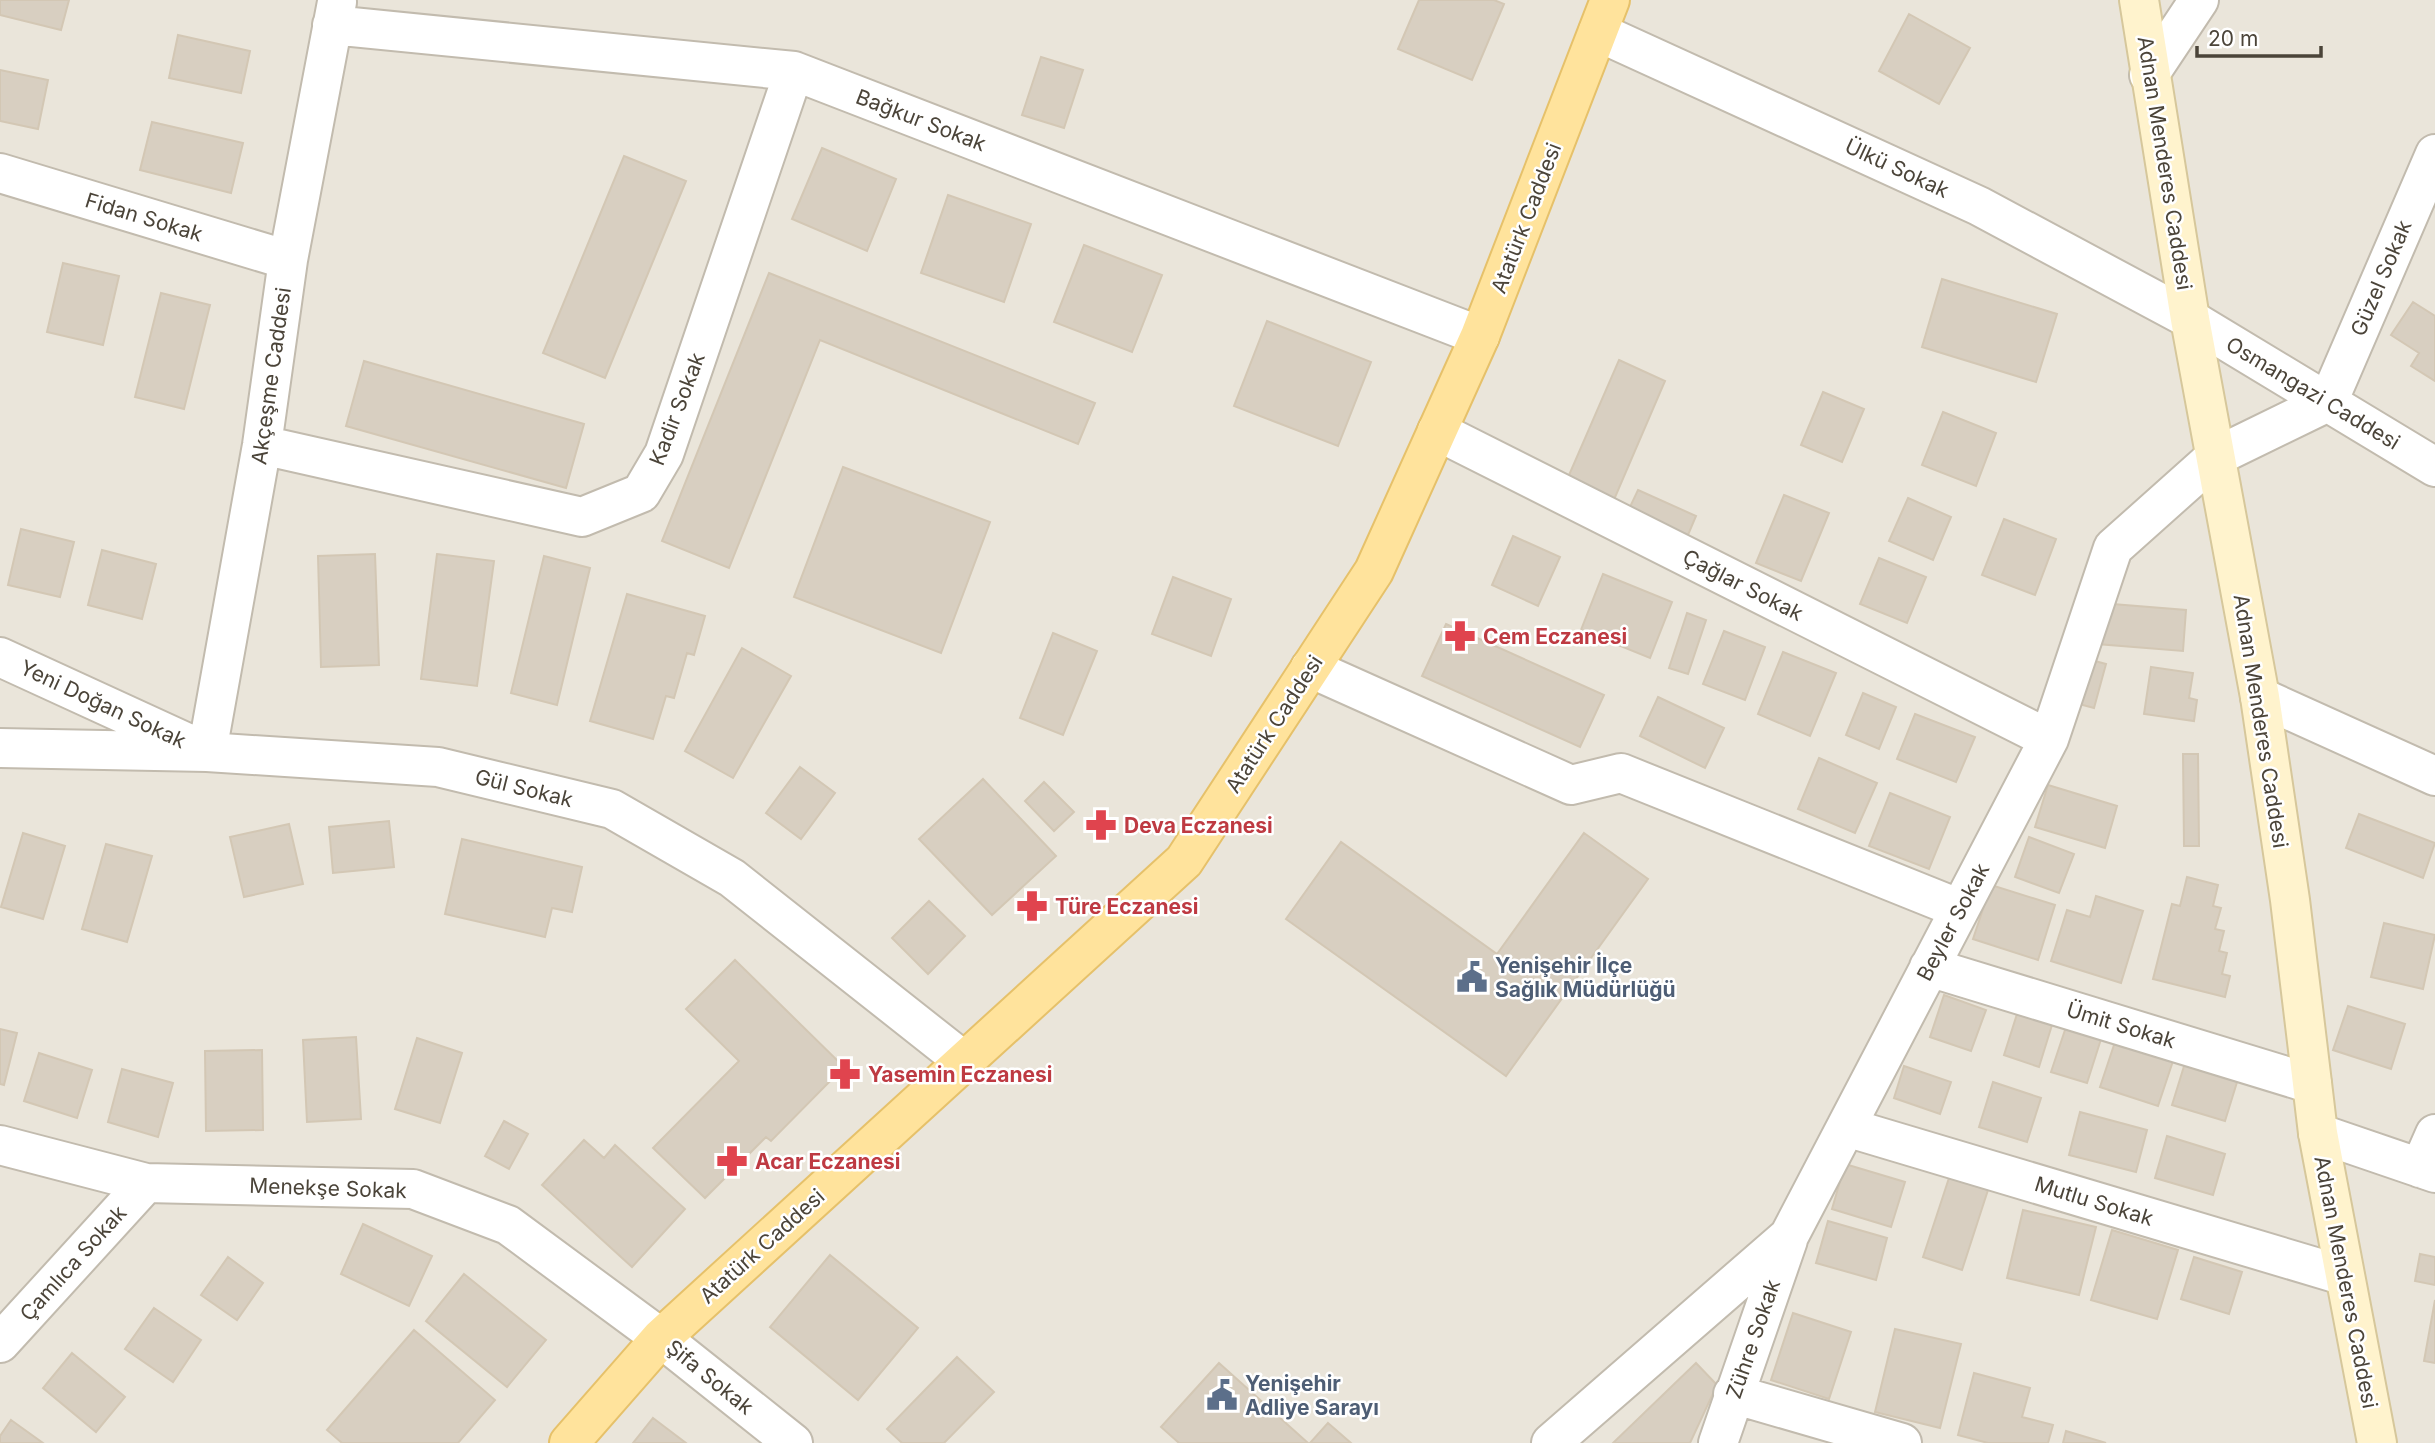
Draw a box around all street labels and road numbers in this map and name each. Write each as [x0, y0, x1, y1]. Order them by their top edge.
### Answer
street label: Adnan Menderes Caddesi [2133, 34, 2197, 292]
street label: Bağkur Sokak [853, 84, 990, 156]
street label: Ülkü Sokak [1841, 132, 1954, 203]
street label: Atatürk Caddesi [1486, 139, 1566, 297]
street label: Fidan Sokak [82, 187, 206, 247]
street label: Güzel Sokak [2345, 216, 2417, 340]
street label: Akçeşme Caddesi [246, 286, 296, 466]
street label: Osmangazi Caddesi [2222, 331, 2404, 455]
street label: Kadir Sokak [644, 349, 710, 469]
street label: Çağlar Sokak [1679, 544, 1808, 626]
street label: Adnan Menderes Caddesi [2229, 592, 2293, 850]
street label: Atatürk Caddesi [1220, 650, 1328, 798]
street label: Yeni Doğan Sokak [16, 655, 190, 754]
street label: Gül Sokak [472, 764, 576, 812]
street label: Beyler Sokak [1912, 859, 1995, 985]
street label: Ümit Sokak [2063, 996, 2179, 1054]
street label: Adnan Menderes Caddesi [2309, 1154, 2383, 1410]
street label: Mutlu Sokak [2032, 1171, 2157, 1231]
street label: Menekşe Sokak [249, 1173, 408, 1203]
street label: Atatürk Caddesi [695, 1183, 829, 1309]
street label: Çamlıca Sokak [15, 1200, 132, 1326]
street label: Zühre Sokak [1721, 1276, 1785, 1402]
street label: Şifa Sokak [661, 1334, 759, 1420]

